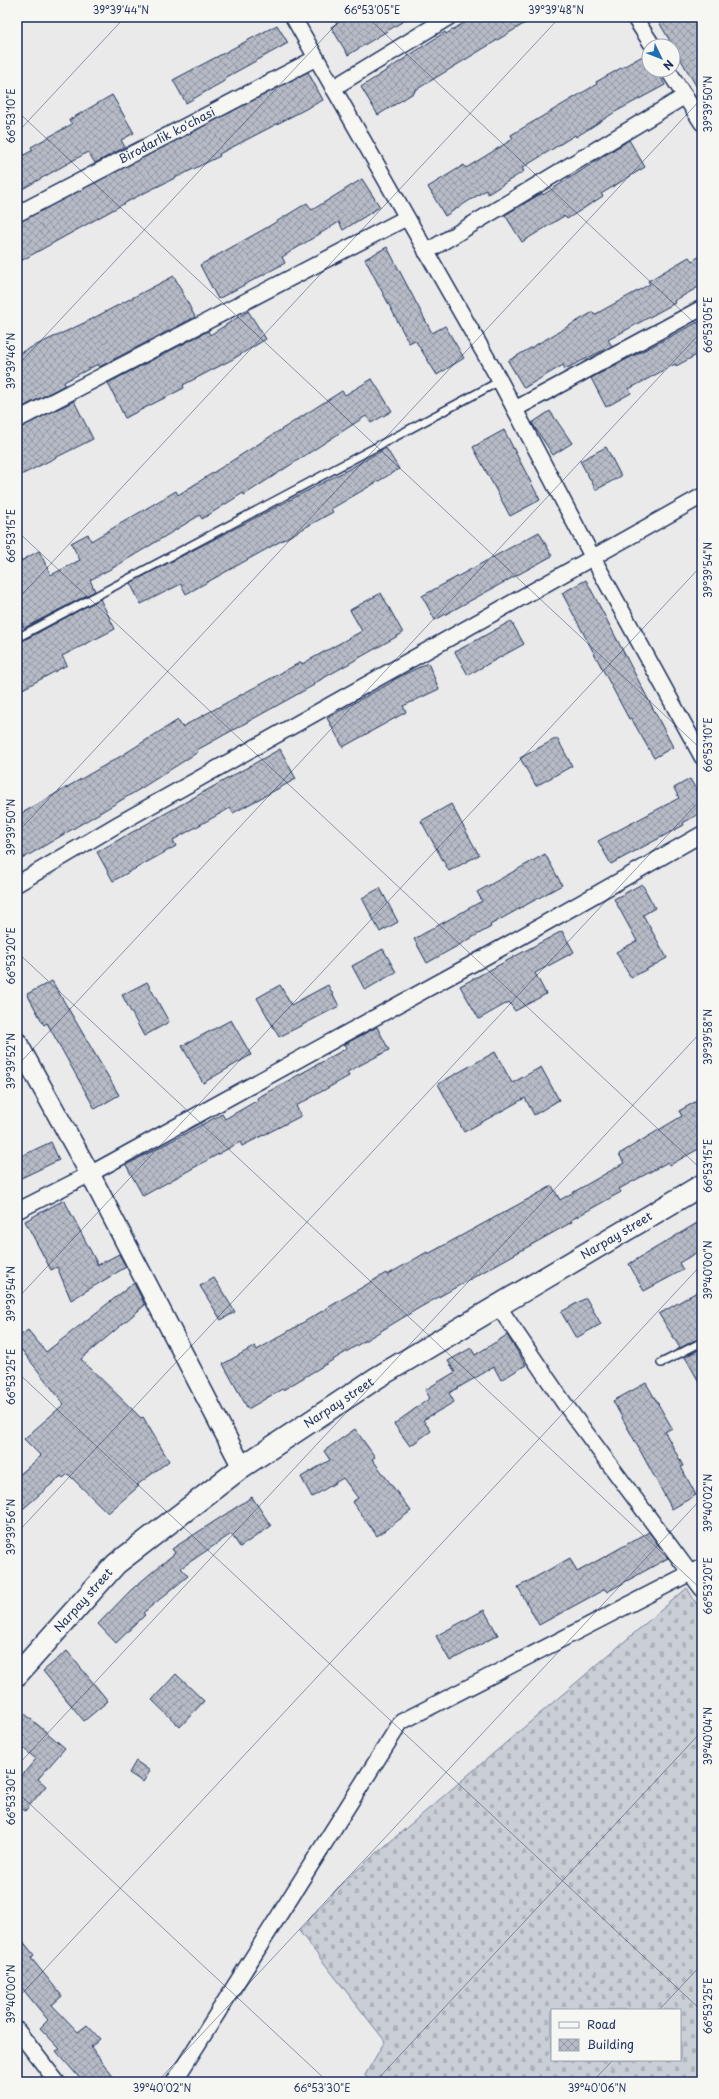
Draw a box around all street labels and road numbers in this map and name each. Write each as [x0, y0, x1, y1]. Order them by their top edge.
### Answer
street label: Birodarlik ko'chasi [115, 102, 218, 168]
street label: Narpay street [577, 1206, 655, 1263]
street label: Narpay street [300, 1372, 377, 1432]
street label: Narpay street [49, 1564, 116, 1636]

